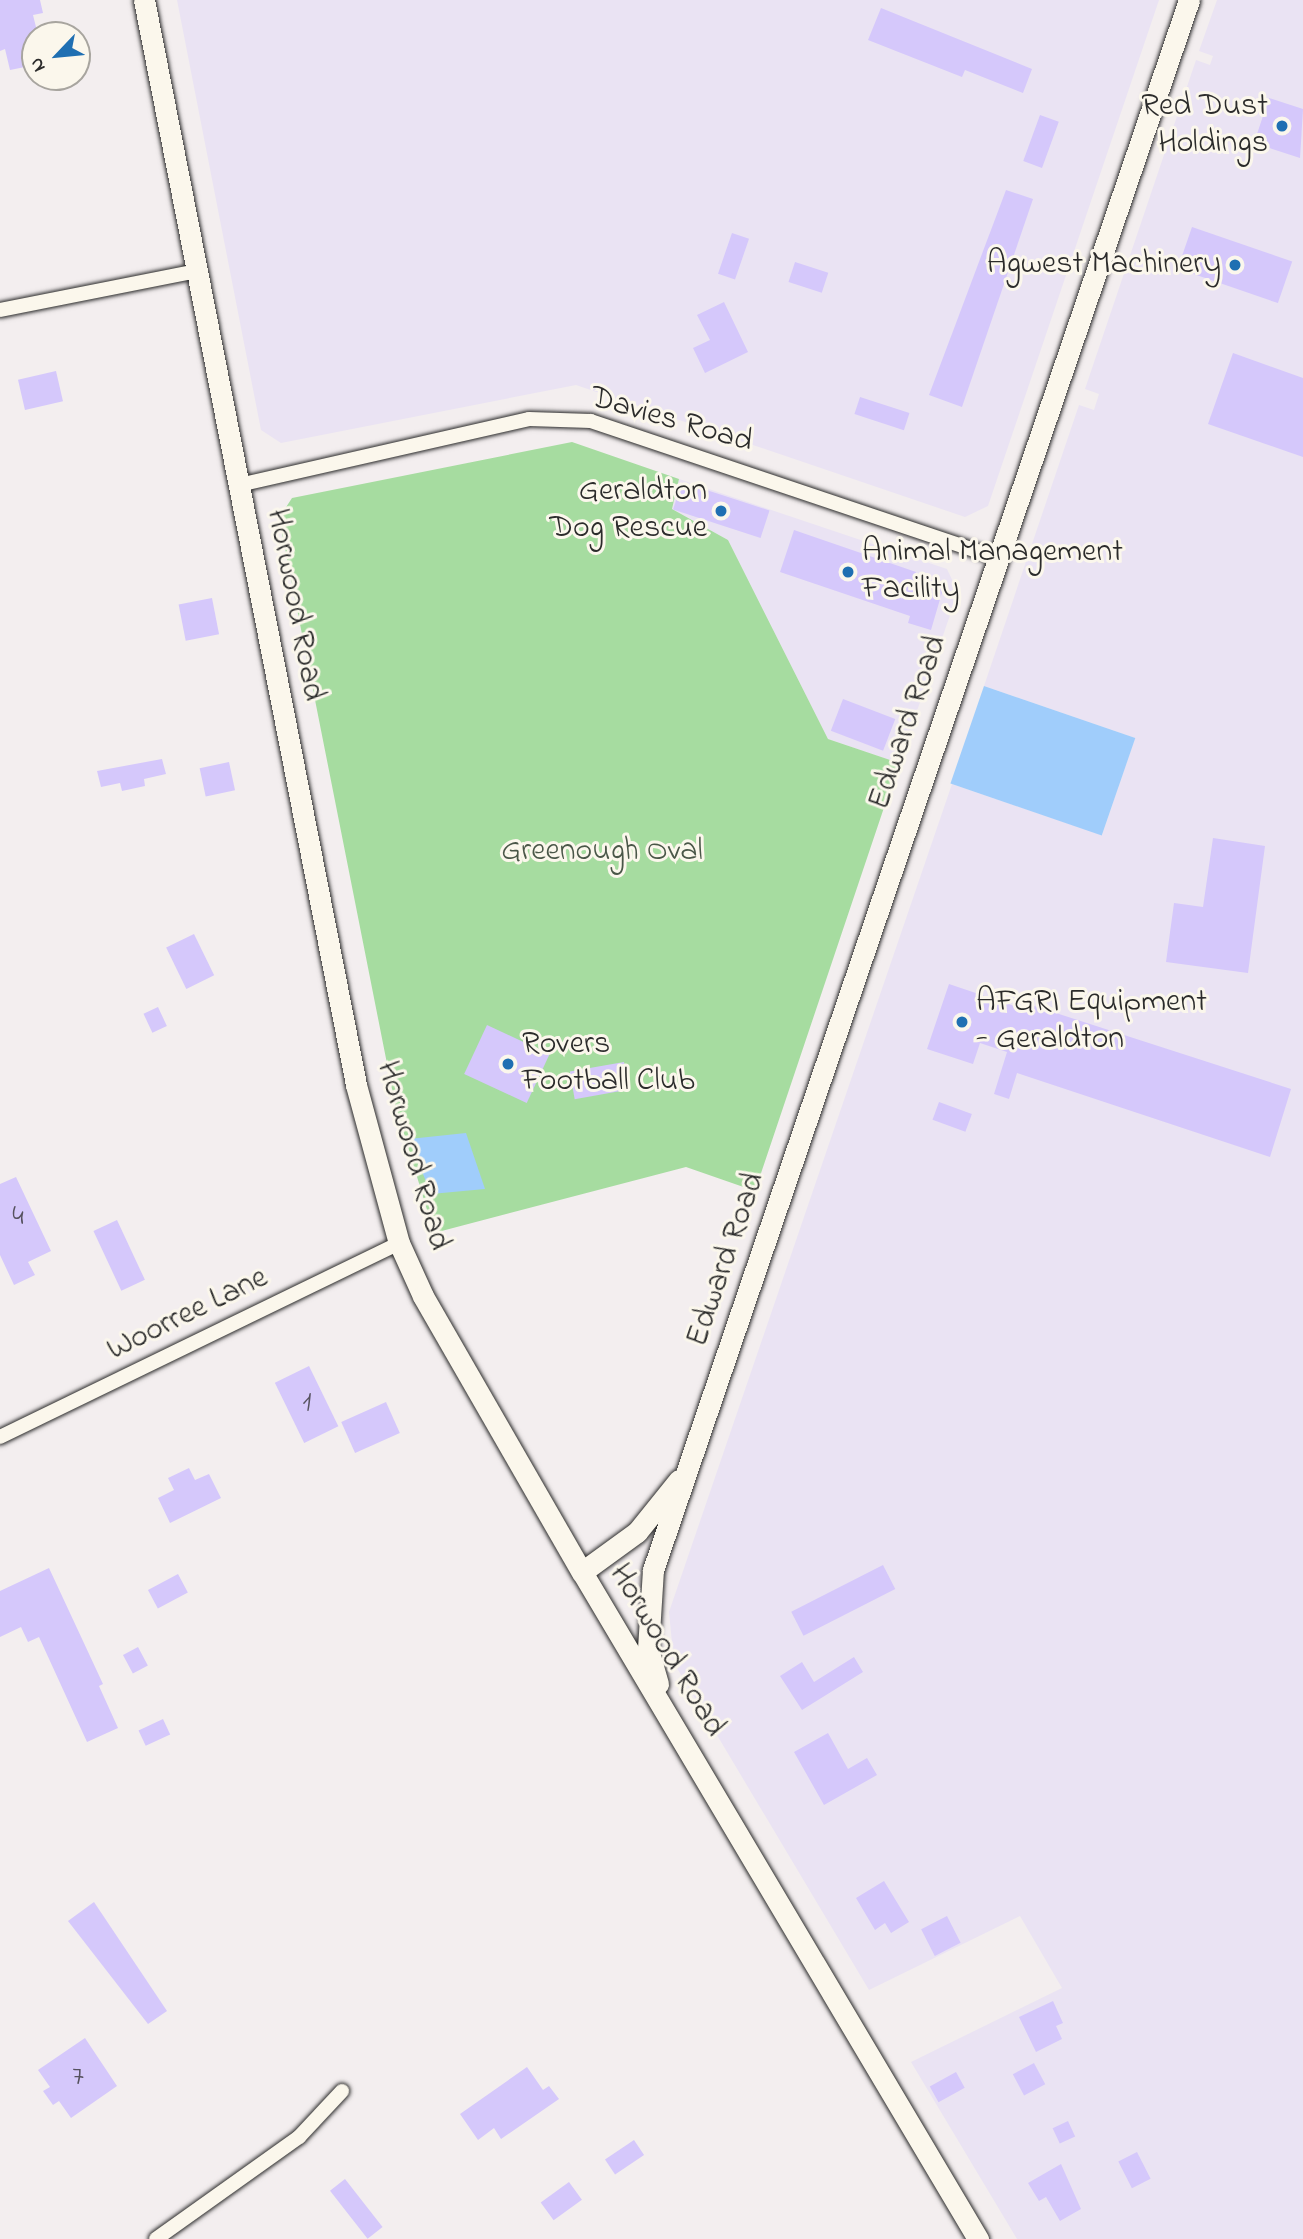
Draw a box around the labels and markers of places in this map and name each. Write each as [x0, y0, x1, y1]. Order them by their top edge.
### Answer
place label: Red Dust Holdings [1141, 89, 1268, 164]
marker: Red Dust Holdings [1274, 118, 1290, 134]
place label: Agwest Machinery [987, 246, 1221, 284]
marker: Agwest Machinery [1227, 257, 1243, 273]
place label: Geraldton Dog Rescue [549, 474, 707, 549]
marker: Geraldton Dog Rescue [713, 503, 729, 519]
place label: Animal Management Facility [862, 535, 1123, 610]
marker: Animal Management Facility [840, 564, 856, 580]
place label: AFGRI Equipment - Geraldton [976, 985, 1207, 1060]
marker: AFGRI Equipment - Geraldton [954, 1014, 970, 1030]
place label: Rovers Football Club [522, 1027, 695, 1102]
marker: Rovers Football Club [500, 1056, 516, 1072]

